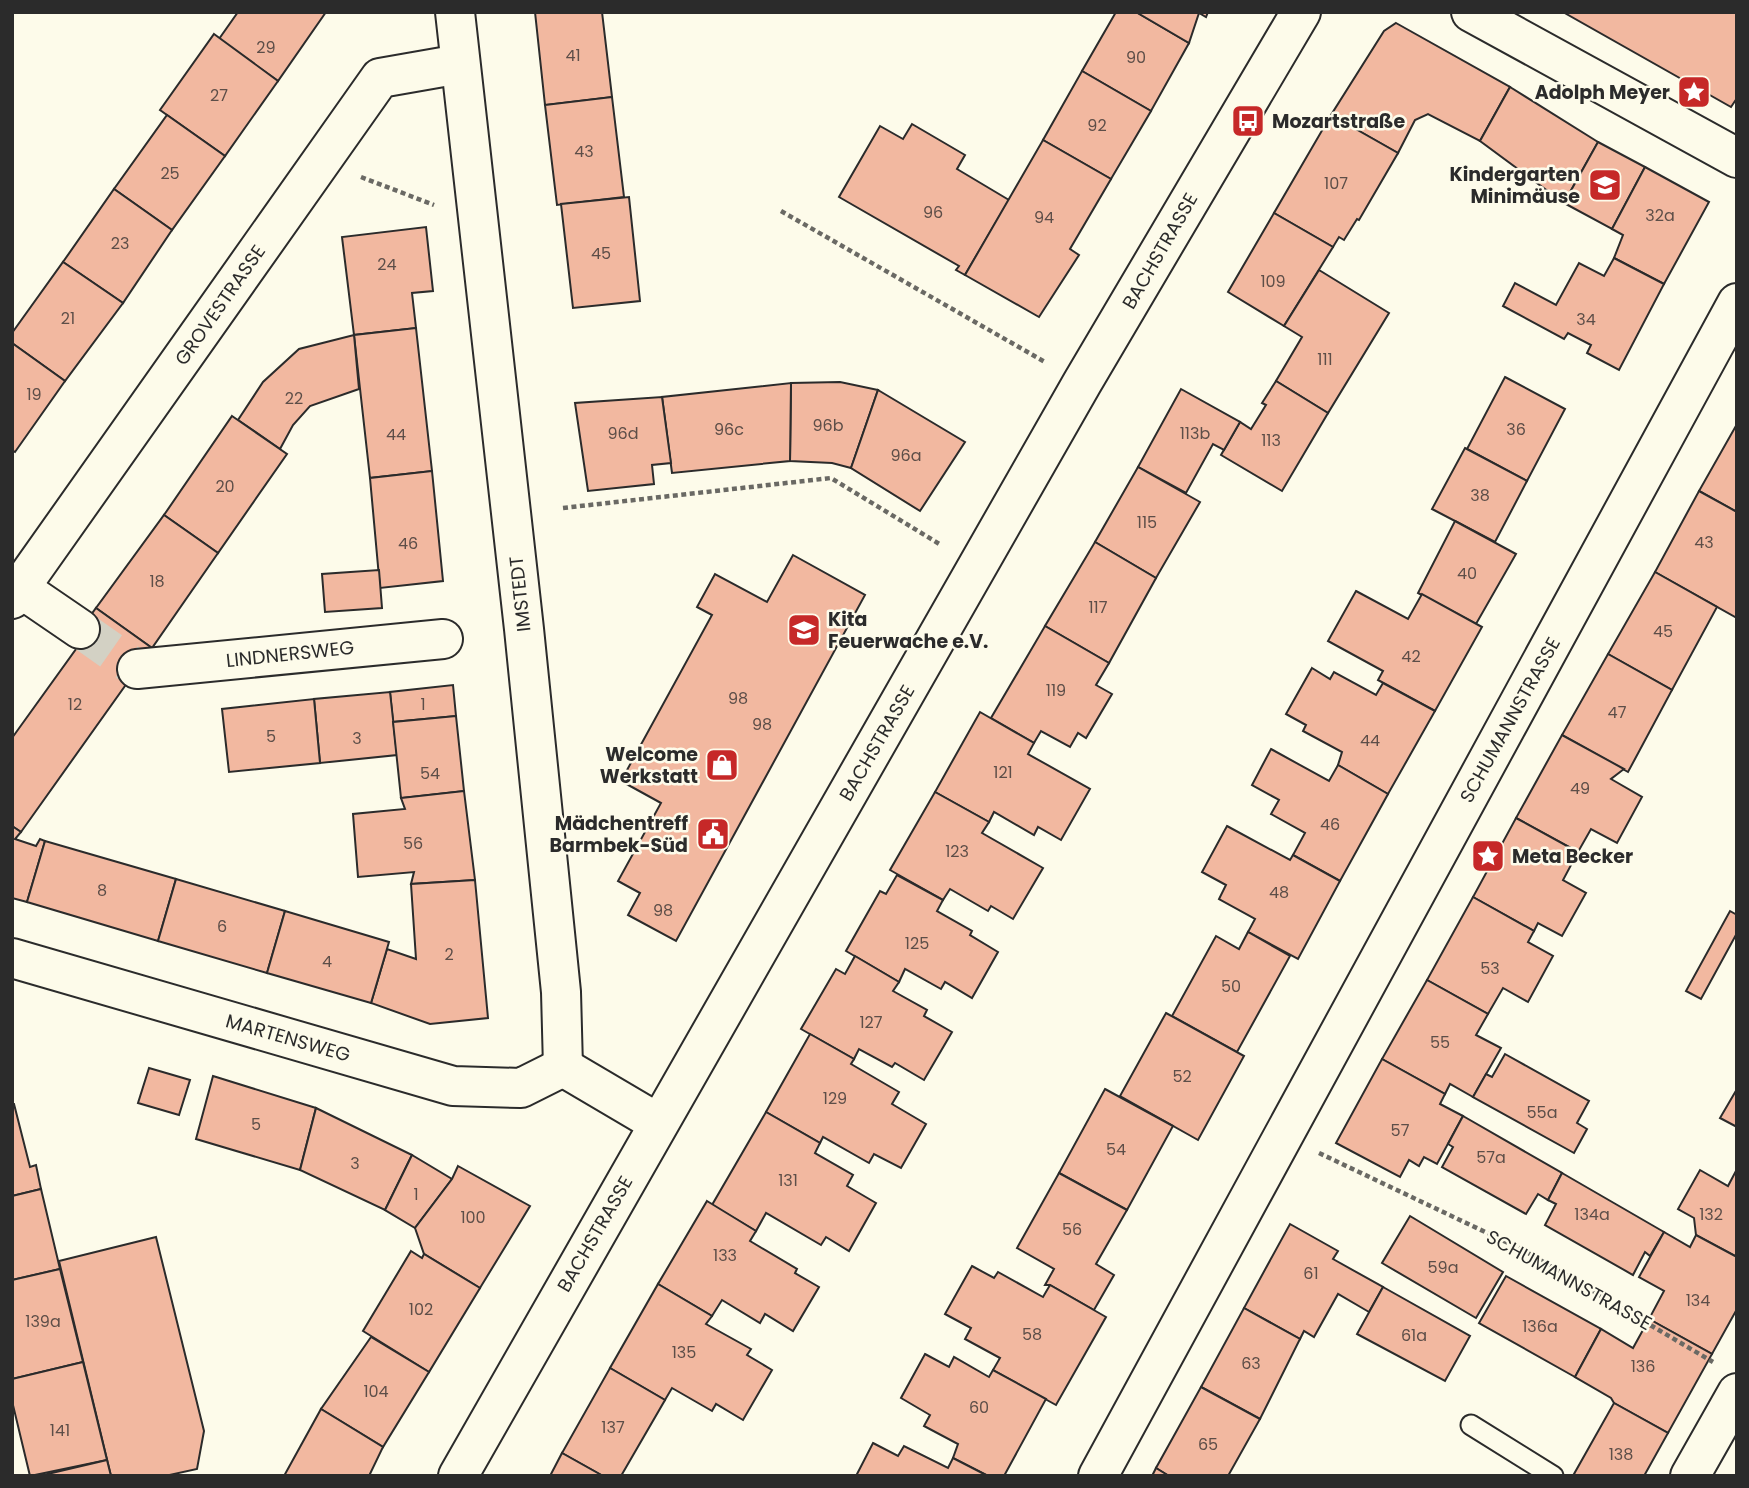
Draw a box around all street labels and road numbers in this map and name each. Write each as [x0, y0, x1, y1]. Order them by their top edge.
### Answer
street label: BACHSTRASSE [1116, 188, 1204, 314]
street label: GROVESTRASSE [168, 239, 272, 371]
street label: IMSTEDT [503, 555, 537, 633]
street label: SCHUMANNSTRASSE [1453, 632, 1567, 808]
street label: LINDNERSWEG [225, 634, 355, 674]
street label: BACHSTRASSE [833, 680, 921, 806]
street label: MARTENSWEG [223, 1007, 353, 1069]
street label: BACHSTRASSE [551, 1171, 639, 1297]
street label: SCHUMANNSTRASSE [1481, 1223, 1657, 1337]

